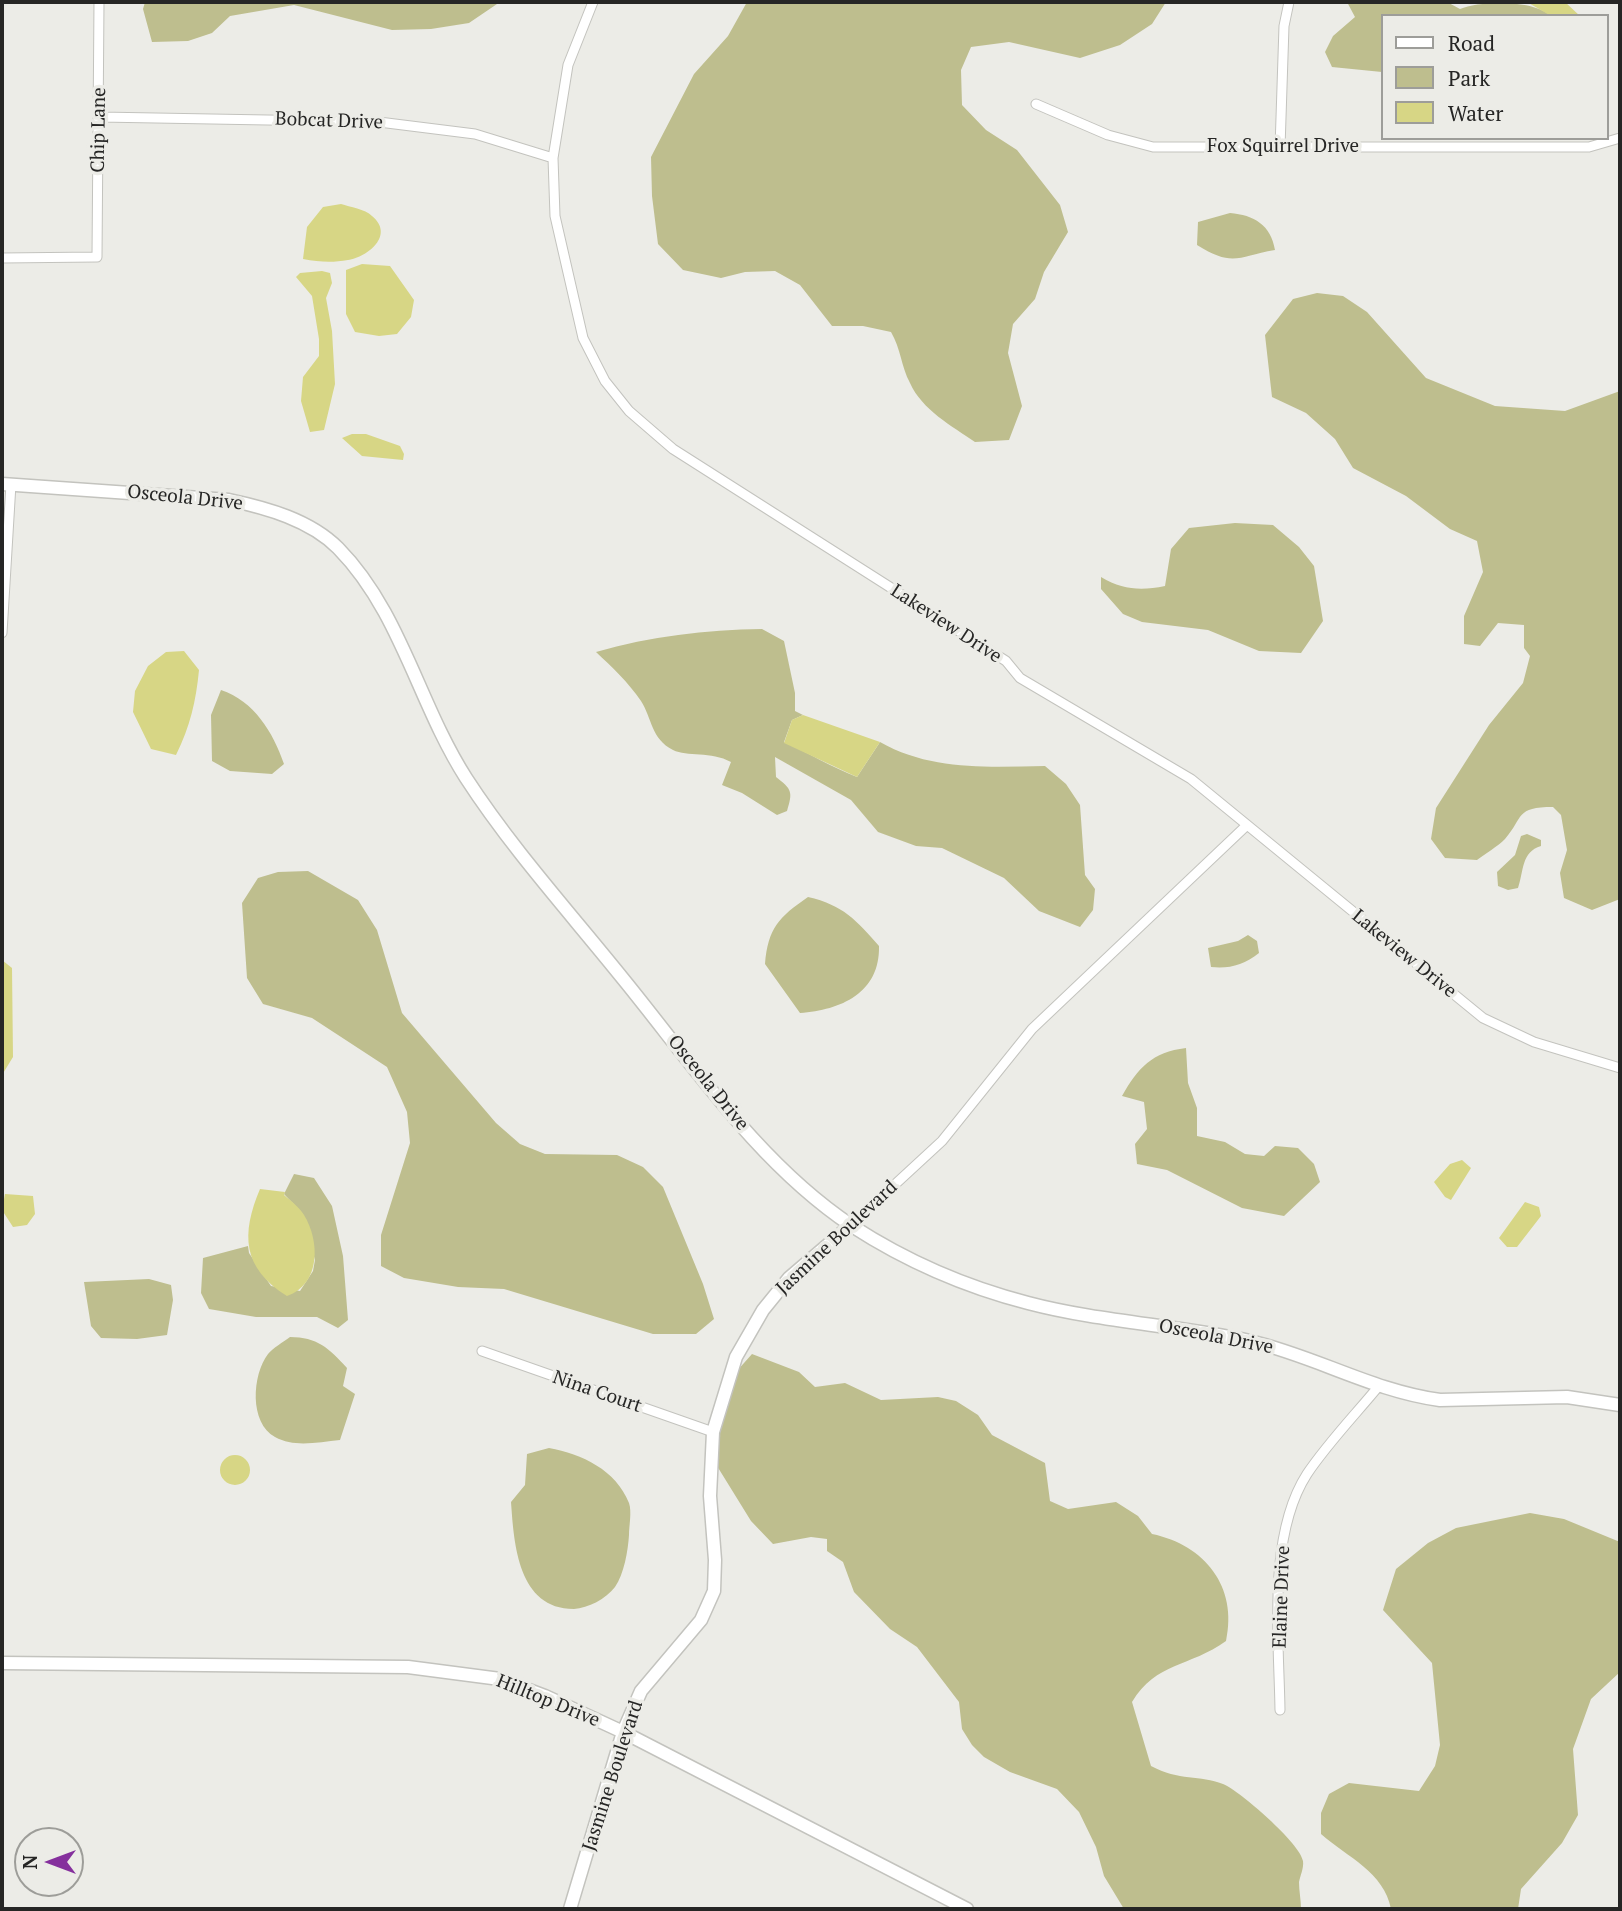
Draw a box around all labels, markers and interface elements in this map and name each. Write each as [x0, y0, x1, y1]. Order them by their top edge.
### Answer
legend [1380, 14, 1608, 140]
text: Road [1448, 29, 1495, 57]
text: Park [1448, 64, 1490, 92]
street label: Chip Lane [87, 87, 111, 173]
text: Water [1448, 99, 1503, 127]
street label: Bobcat Drive [275, 108, 383, 134]
street label: Fox Squirrel Drive [1207, 136, 1359, 158]
street label: Osceola Drive [126, 481, 244, 515]
street label: Lakeview Drive [886, 580, 1006, 668]
street label: Lakeview Drive [1347, 905, 1461, 1003]
street label: Osceola Drive [663, 1031, 753, 1135]
street label: Jasmine Boulevard [772, 1176, 902, 1300]
street label: Osceola Drive [1157, 1315, 1275, 1359]
street label: Nina Court [549, 1366, 645, 1418]
street label: Elaine Drive [1269, 1545, 1295, 1649]
street label: Hilltop Drive [493, 1670, 603, 1732]
street label: Jasmine Boulevard [578, 1698, 648, 1854]
north arrow [14, 1827, 84, 1897]
text: N [17, 1855, 42, 1869]

